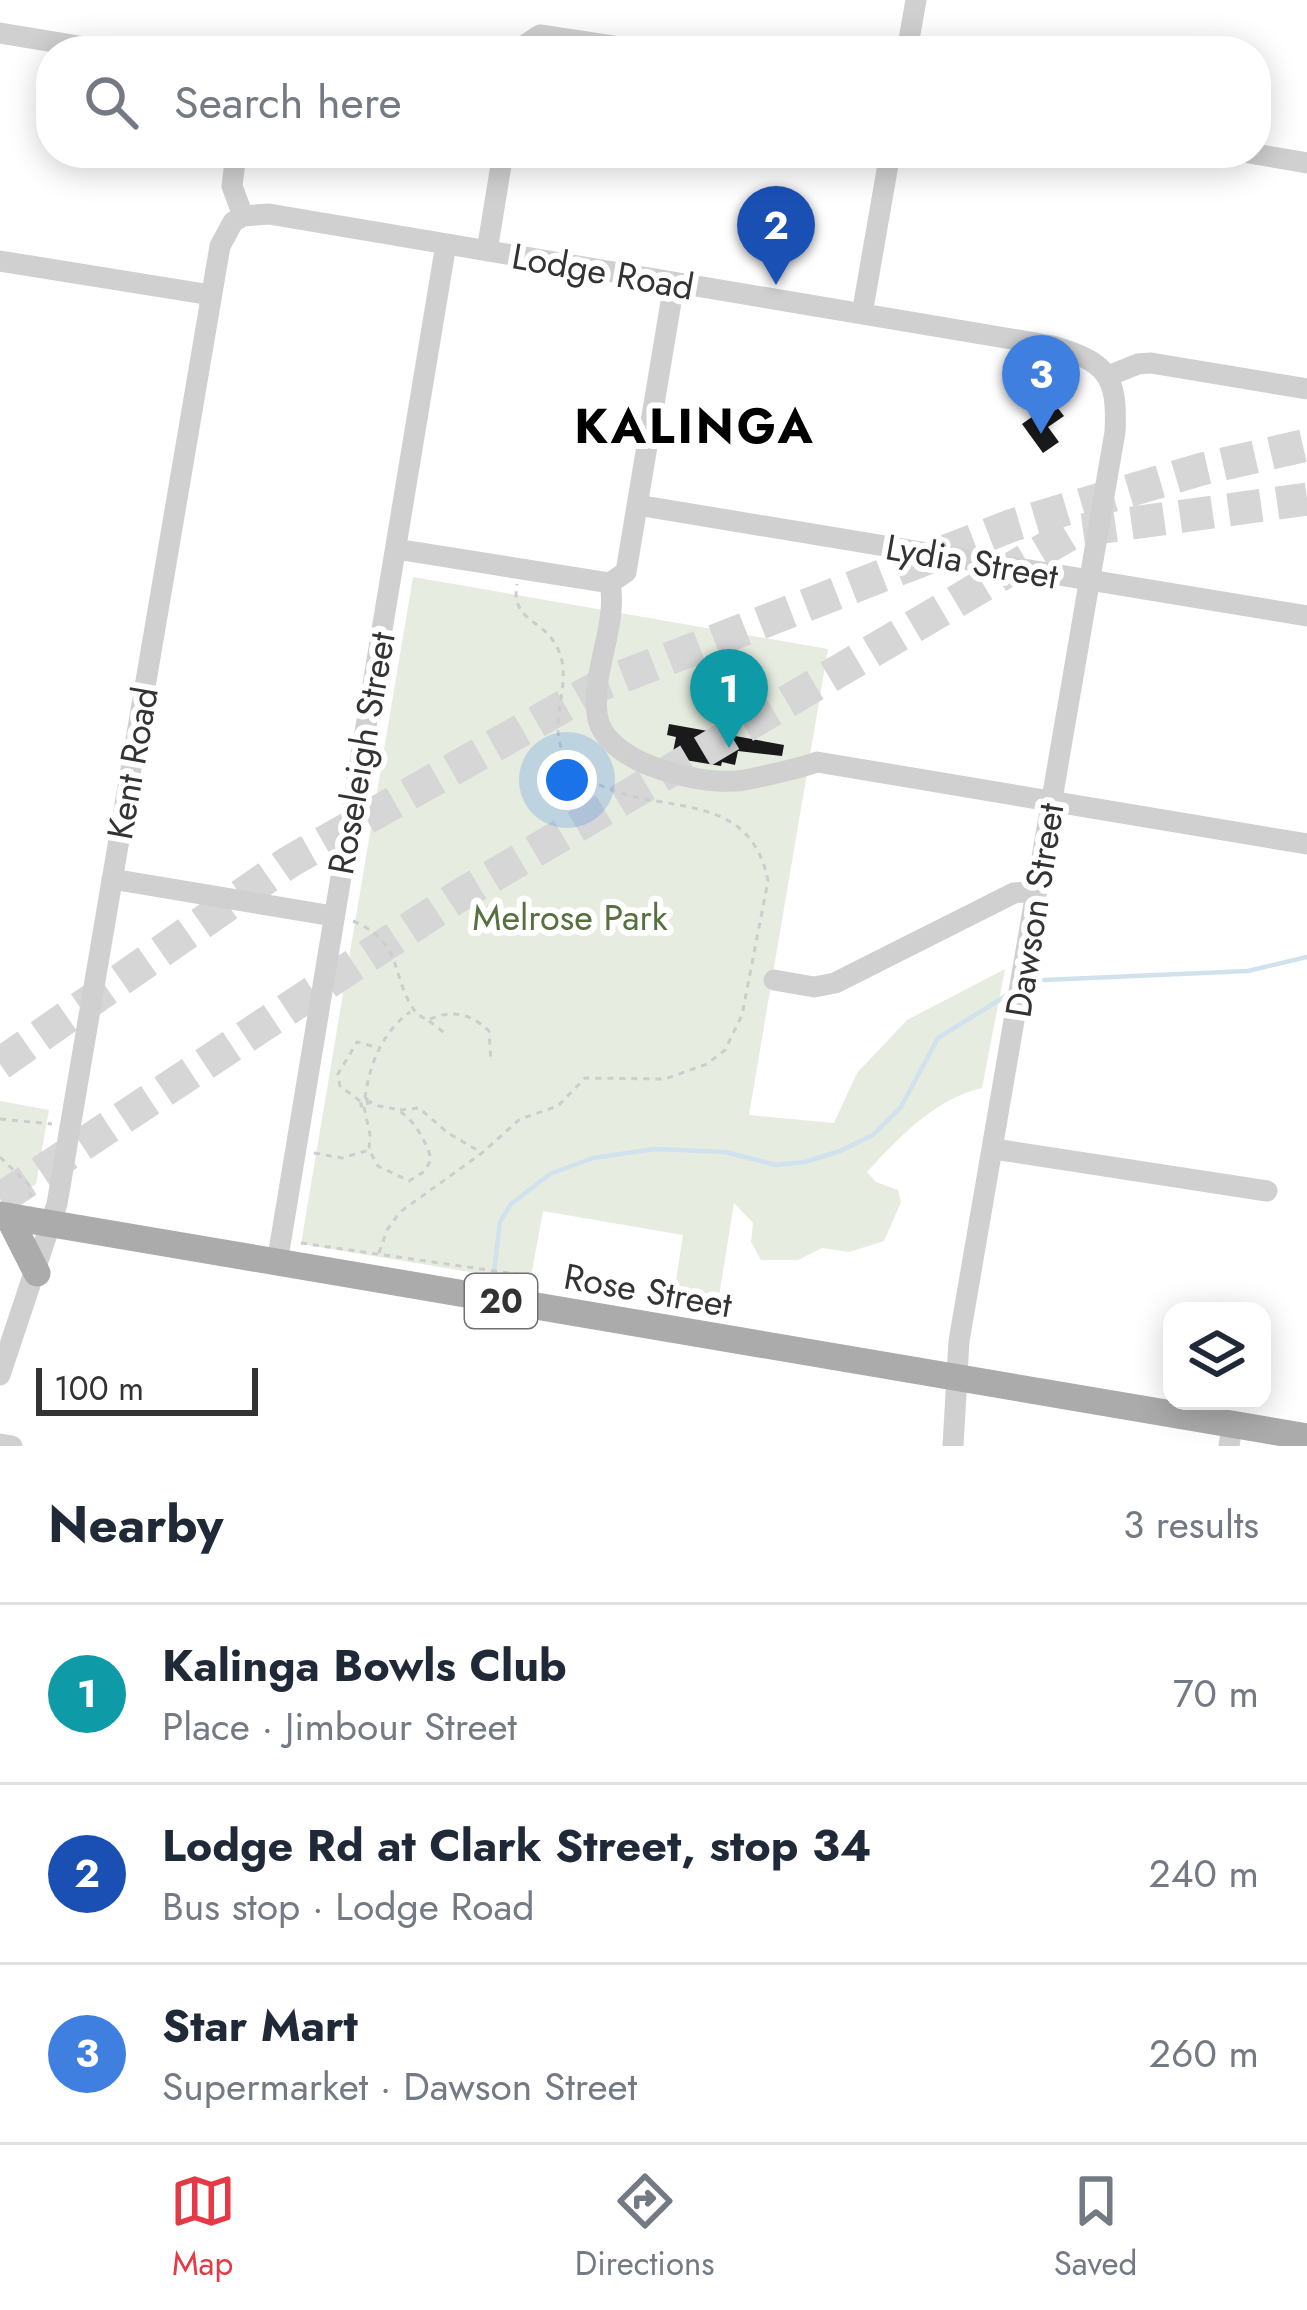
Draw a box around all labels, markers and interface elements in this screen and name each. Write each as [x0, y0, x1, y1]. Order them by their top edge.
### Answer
search box [36, 36, 1271, 168]
icon: search [78, 69, 144, 135]
text: Search here [174, 70, 402, 135]
pin: 2 [737, 186, 815, 285]
street label: Lodge Road [508, 229, 698, 313]
pin: 3 [1002, 335, 1080, 434]
district label: KALINGA [574, 392, 816, 461]
street label: Lydia Street [882, 520, 1063, 602]
street label: Roseleigh Street [314, 627, 408, 878]
pin: 1 [690, 649, 768, 748]
street label: Kent Road [93, 683, 171, 843]
your location [537, 750, 597, 810]
street label: Dawson Street [991, 799, 1077, 1021]
park label: Melrose Park [472, 891, 668, 943]
street label: Rose Street [560, 1250, 736, 1330]
road number: 20 [465, 1274, 537, 1328]
map controls [1163, 1302, 1271, 1410]
button: layers [1163, 1302, 1271, 1410]
scale bar [36, 1362, 258, 1415]
text: 100 m [54, 1365, 144, 1412]
text: Nearby [48, 1487, 223, 1561]
text: 3 results [1123, 1496, 1259, 1553]
text: Kalinga Bowls Club [162, 1633, 567, 1698]
text: 1 [77, 1665, 97, 1722]
text: 70 m [1173, 1665, 1259, 1722]
text: Place · Jimbour Street [162, 1698, 517, 1755]
text: Lodge Rd at Clark Street, stop 34 [162, 1813, 871, 1878]
text: 2 [74, 1845, 100, 1902]
text: 240 m [1149, 1845, 1259, 1902]
text: Bus stop · Lodge Road [162, 1878, 535, 1935]
text: Star Mart [162, 1993, 358, 2058]
text: 3 [75, 2025, 99, 2082]
text: 260 m [1149, 2025, 1259, 2082]
text: Supermarket · Dawson Street [162, 2058, 637, 2115]
tab: Map [170, 2168, 236, 2287]
tab: Directions [575, 2168, 715, 2287]
tab: Saved [1054, 2168, 1137, 2287]

